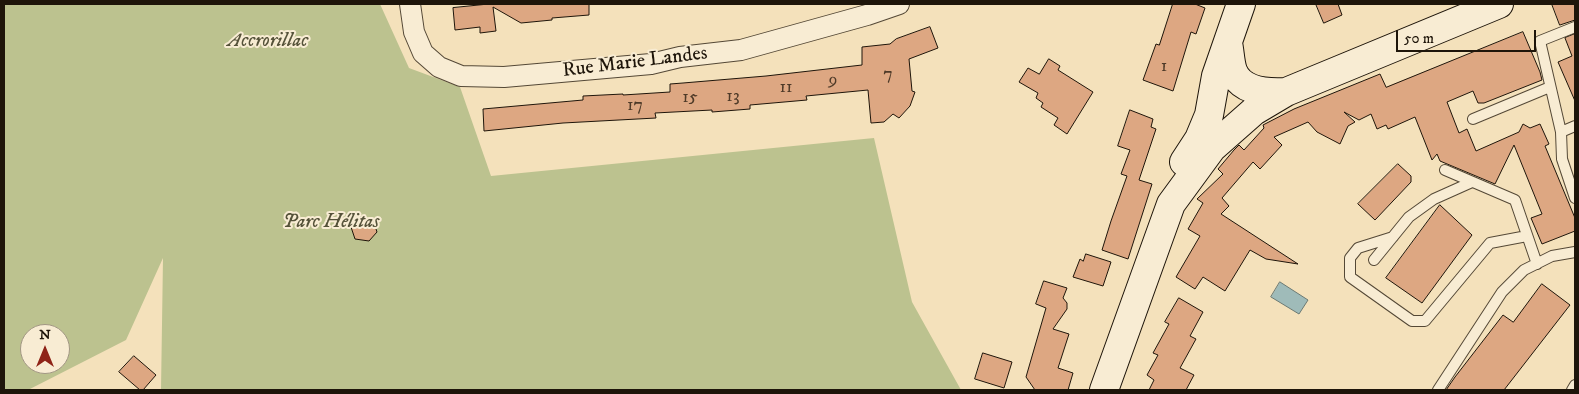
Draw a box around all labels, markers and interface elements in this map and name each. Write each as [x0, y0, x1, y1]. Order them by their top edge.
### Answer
scale bar [1399, 20, 1539, 52]
text: 50 m [1404, 29, 1434, 48]
park label: Accrorillac [228, 30, 308, 54]
street label: Rue Marie Landes [561, 42, 709, 84]
house number: 1 [1161, 56, 1167, 78]
house number: 7 [883, 64, 893, 86]
house number: 9 [829, 70, 837, 92]
house number: 11 [779, 77, 793, 99]
house number: 13 [726, 86, 740, 108]
house number: 15 [682, 87, 698, 109]
house number: 17 [627, 95, 643, 117]
park label: Parc Hélitas [283, 211, 379, 235]
north arrow [20, 324, 70, 374]
text: N [39, 326, 51, 344]

